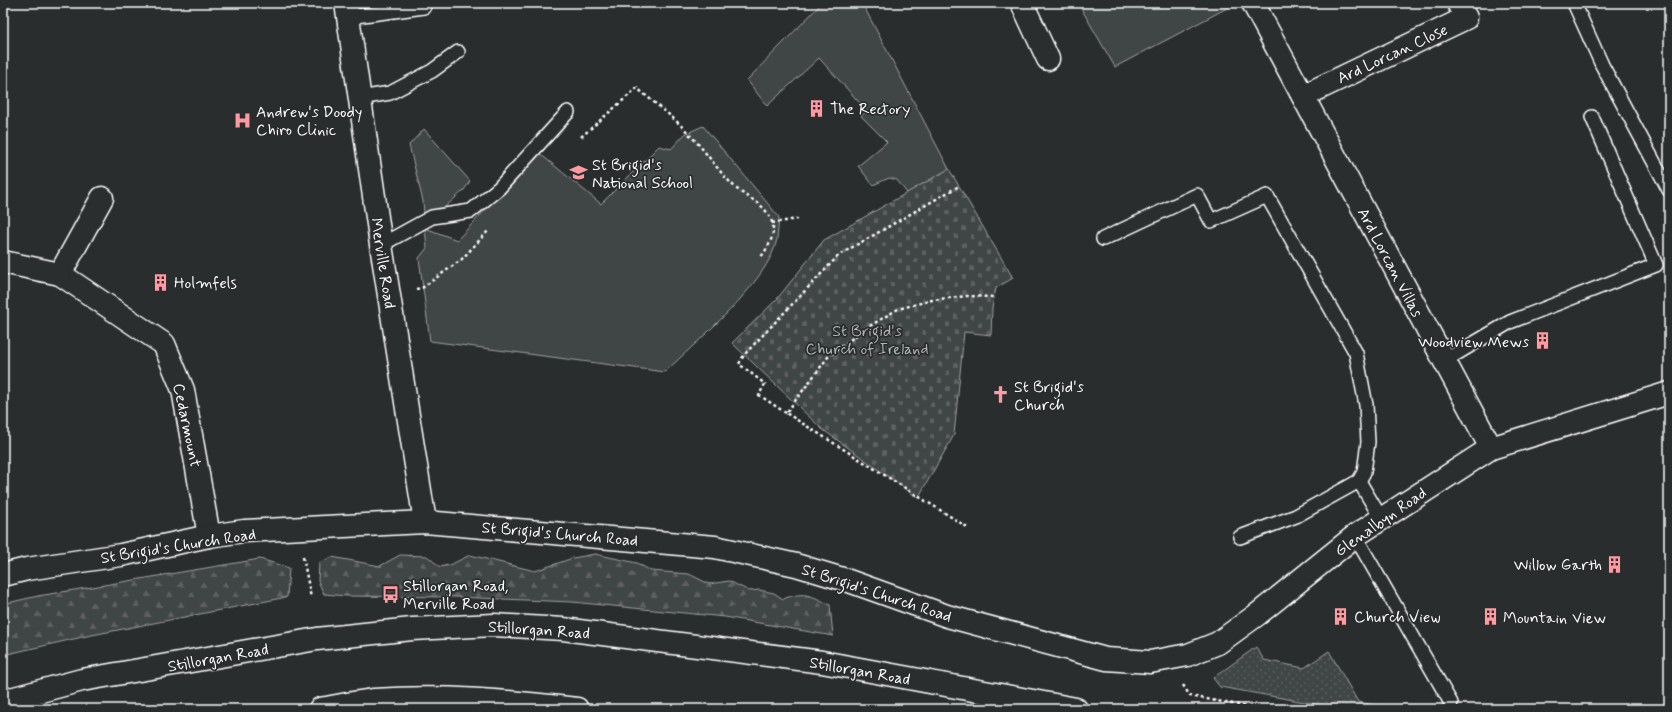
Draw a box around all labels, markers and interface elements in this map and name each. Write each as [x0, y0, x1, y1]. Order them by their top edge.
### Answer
street label: Ard Lorcan Close [1334, 19, 1451, 89]
building icon: The Rectory [807, 98, 827, 118]
place label: The Rectory [830, 99, 910, 120]
place label: Andrew's Doody Chiro Clinic [256, 102, 362, 141]
hospital icon: Andrew's Doody Chiro Clinic [233, 110, 253, 130]
place label: St Brigid's National School [592, 155, 693, 194]
school or university icon: St Brigid's National School [569, 163, 589, 183]
street label: Ard Lorcan Villas [1352, 204, 1427, 321]
street label: Merville Road [365, 216, 400, 310]
building icon: Holmfels [151, 272, 171, 292]
place label: Holmfels [174, 273, 237, 294]
park label: St Brigid's Church of Ireland [806, 321, 928, 360]
building icon: Woodview Mews [1532, 331, 1552, 351]
place label: Woodview Mews [1418, 332, 1529, 353]
place label: St Brigid's Church [1014, 377, 1084, 416]
street label: Cedarmount [167, 381, 206, 470]
church icon: St Brigid's Church [991, 385, 1011, 405]
street label: Glenalbyn Road [1331, 483, 1431, 562]
street label: St Brigid's Church Road [481, 517, 639, 553]
street label: St Brigid's Church Road [99, 524, 258, 570]
building icon: Willow Garth [1605, 554, 1625, 574]
place label: Willow Garth [1514, 555, 1602, 576]
street label: St Brigid's Church Road [798, 559, 954, 629]
place label: Stillorgan Road, Merville Road [403, 576, 509, 615]
bus stop icon: Stillorgan Road, Merville Road [380, 584, 400, 604]
building icon: Church View [1331, 606, 1351, 626]
place label: Church View [1354, 607, 1441, 628]
building icon: Mountain View [1480, 607, 1500, 627]
place label: Mountain View [1503, 608, 1606, 629]
street label: Stillorgan Road [487, 616, 591, 645]
street label: Stillorgan Road [166, 639, 270, 678]
street label: Stillorgan Road [808, 652, 912, 691]

